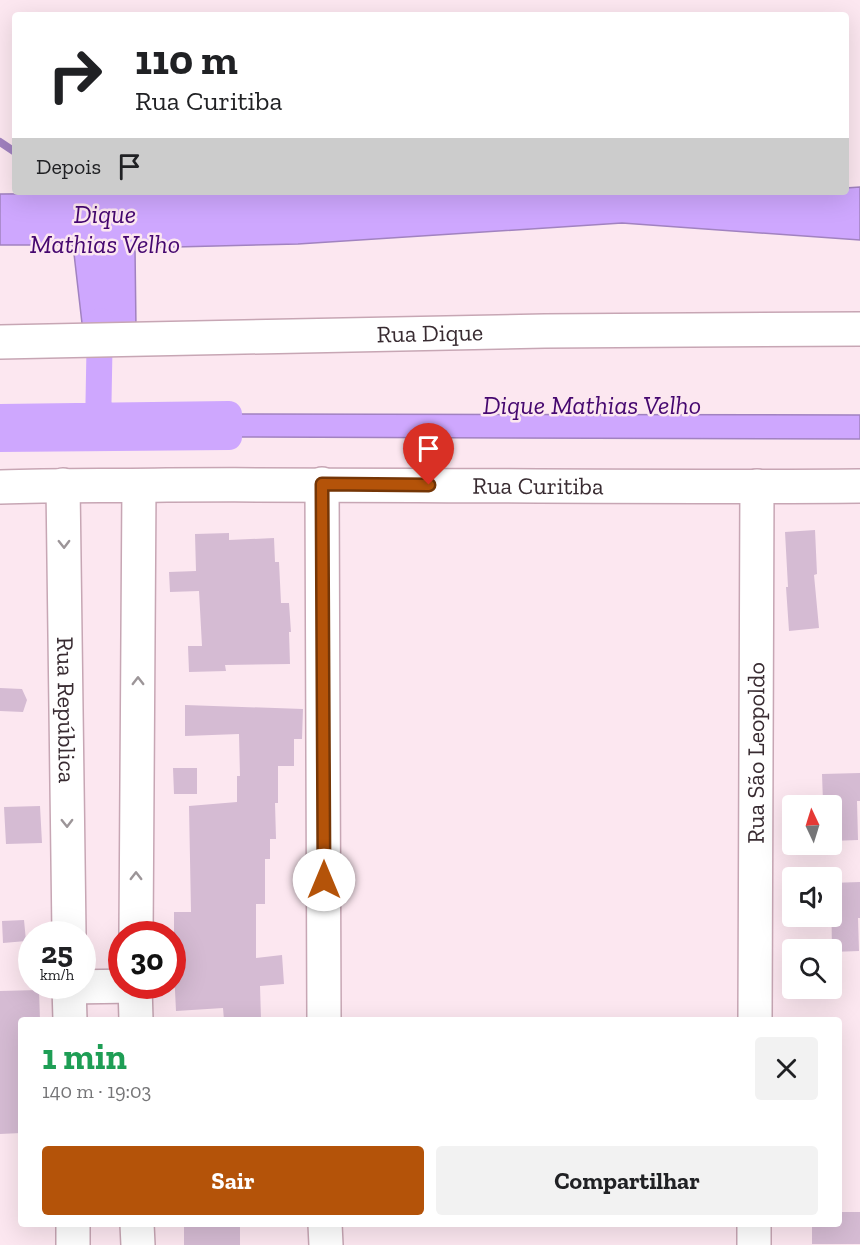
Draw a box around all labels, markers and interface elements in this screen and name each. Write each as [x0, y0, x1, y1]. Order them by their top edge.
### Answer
text: 110 m [135, 34, 238, 85]
icon: right [36, 36, 114, 114]
text: Rua Curitiba [135, 85, 283, 117]
icon: arrive [113, 150, 146, 183]
text: Depois [36, 153, 101, 180]
water label: Dique Mathias Velho [30, 198, 180, 260]
street label: Rua Dique [376, 317, 483, 348]
water label: Dique Mathias Velho [483, 389, 701, 421]
pin [403, 423, 454, 485]
icon: arrive [412, 432, 445, 465]
street label: Rua Curitiba [472, 471, 604, 500]
one-way arrow [58, 539, 70, 548]
street label: Rua República [51, 637, 82, 784]
street label: Rua São Leopoldo [741, 662, 770, 844]
one-way arrow [132, 677, 144, 686]
north arrow [782, 795, 842, 855]
map controls [782, 795, 842, 999]
one-way arrow [61, 818, 74, 827]
position arrow [292, 848, 356, 912]
button: sound [782, 867, 842, 927]
one-way arrow [130, 872, 142, 881]
speed limit sign: 30 [108, 921, 186, 999]
text: 25 [41, 935, 73, 971]
button: search [782, 939, 842, 999]
text: km/h [40, 966, 74, 984]
text: 1 min [42, 1035, 127, 1078]
button: close [755, 1037, 818, 1100]
text: 140 m · 19:03 [42, 1079, 151, 1103]
button: Sair [42, 1146, 424, 1215]
button: Compartilhar [436, 1146, 818, 1215]

